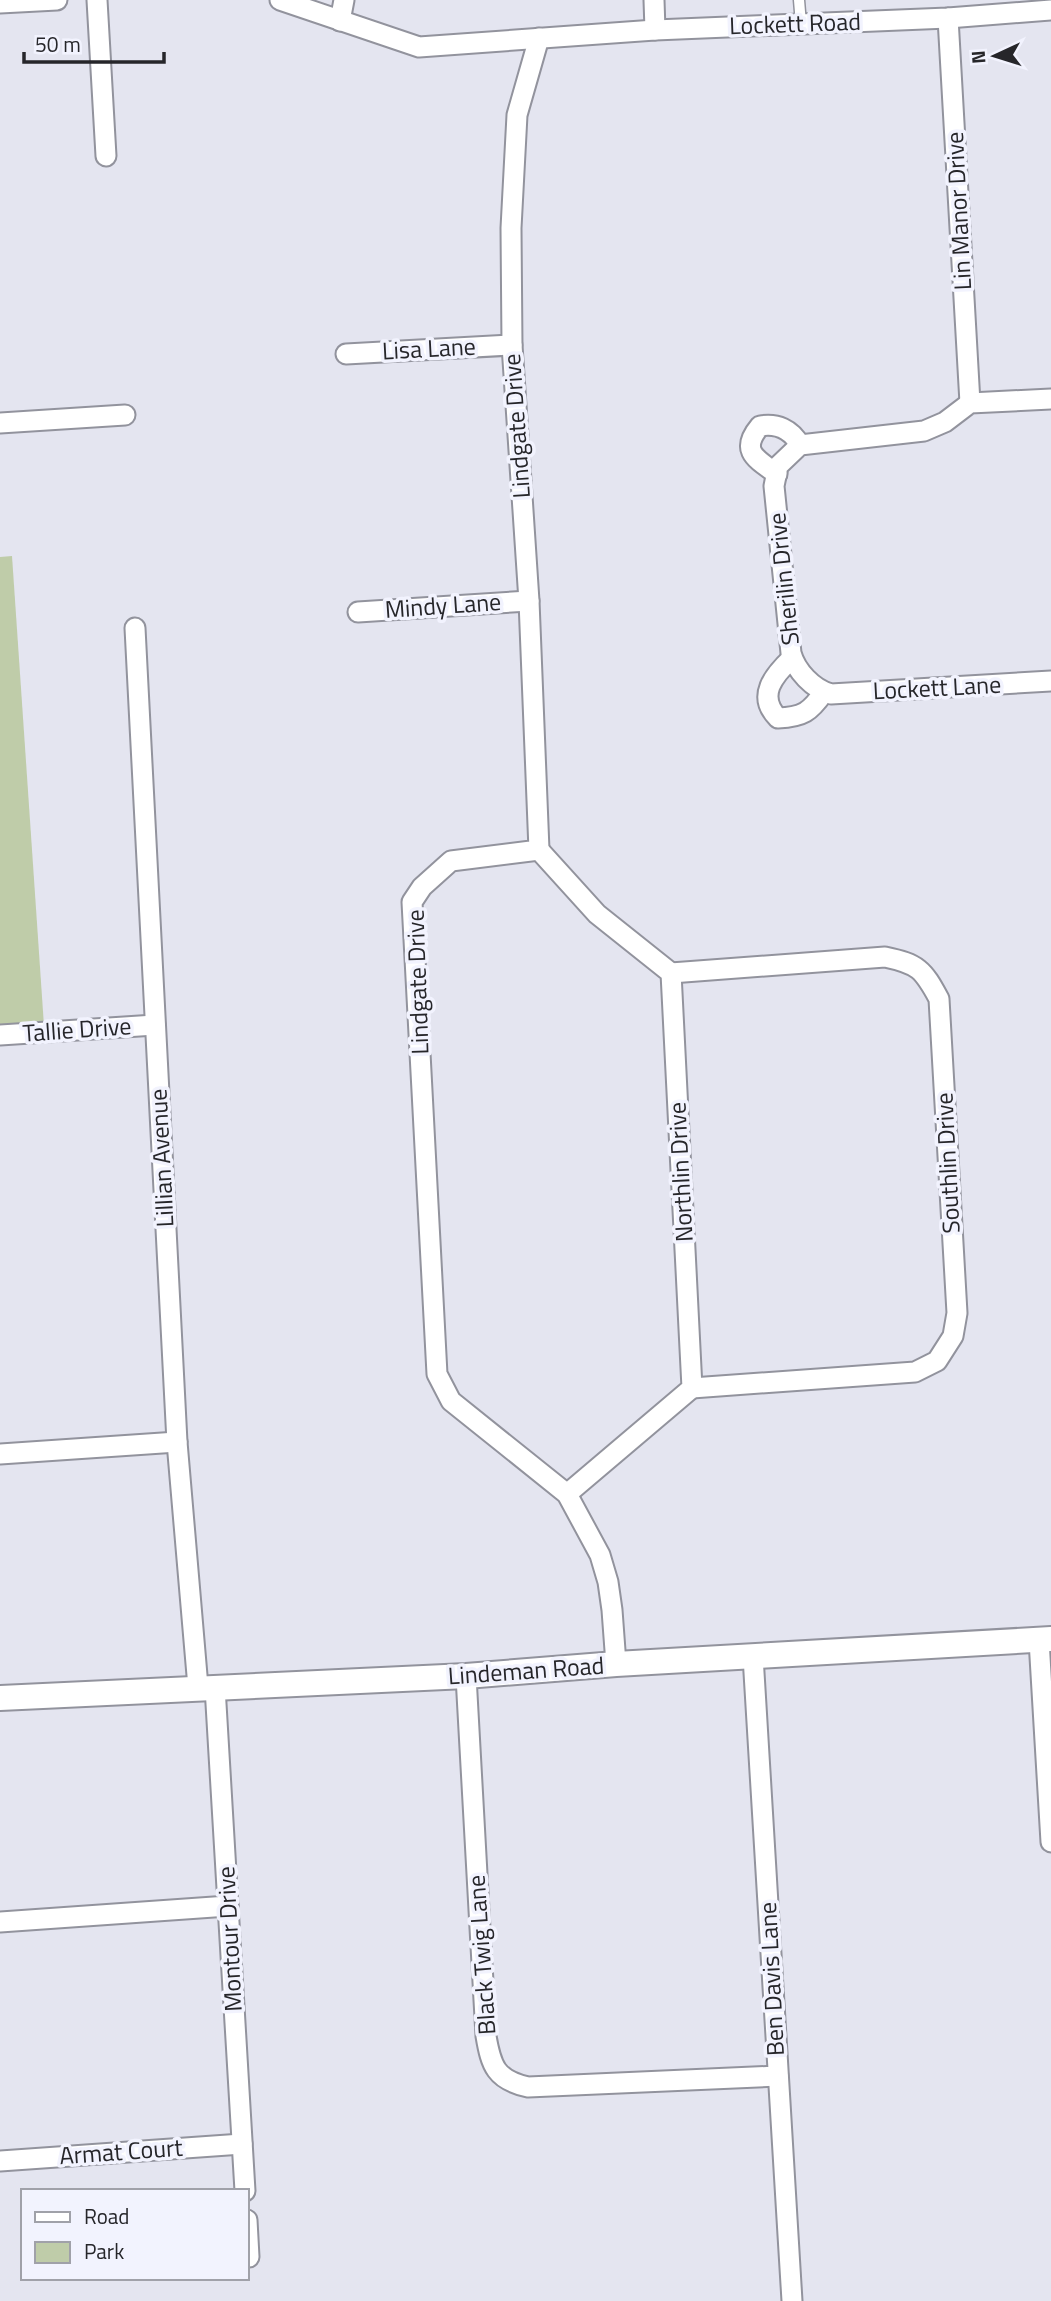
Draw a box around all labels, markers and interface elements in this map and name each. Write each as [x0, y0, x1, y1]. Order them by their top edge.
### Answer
street label: Lockett Road [728, 3, 861, 43]
scale bar [24, 21, 164, 65]
north arrow [960, 21, 1030, 91]
text: 50 m [35, 28, 81, 60]
text: N [963, 50, 992, 65]
street label: Lin Manor Drive [936, 131, 980, 291]
street label: Lisa Lane [381, 328, 477, 368]
street label: Lindgate Drive [493, 352, 539, 500]
street label: Sherilin Drive [758, 511, 808, 647]
street label: Mindy Lane [384, 583, 502, 627]
street label: Lockett Lane [872, 666, 1002, 708]
street label: Lindgate Drive [396, 909, 438, 1055]
street label: Tallie Drive [21, 1007, 132, 1051]
street label: Lillian Avenue [139, 1088, 183, 1228]
street label: Southlin Drive [925, 1092, 969, 1234]
street label: Northlin Drive [658, 1101, 702, 1243]
street label: Lindeman Road [447, 1647, 605, 1693]
street label: Montour Drive [207, 1865, 251, 2013]
street label: Black Twig Lane [457, 1874, 505, 2036]
street label: Ben Davis Lane [749, 1901, 793, 2057]
street label: Armat Court [58, 2129, 184, 2173]
legend [21, 2189, 248, 2280]
text: Road [84, 2200, 129, 2232]
text: Park [84, 2235, 124, 2267]

